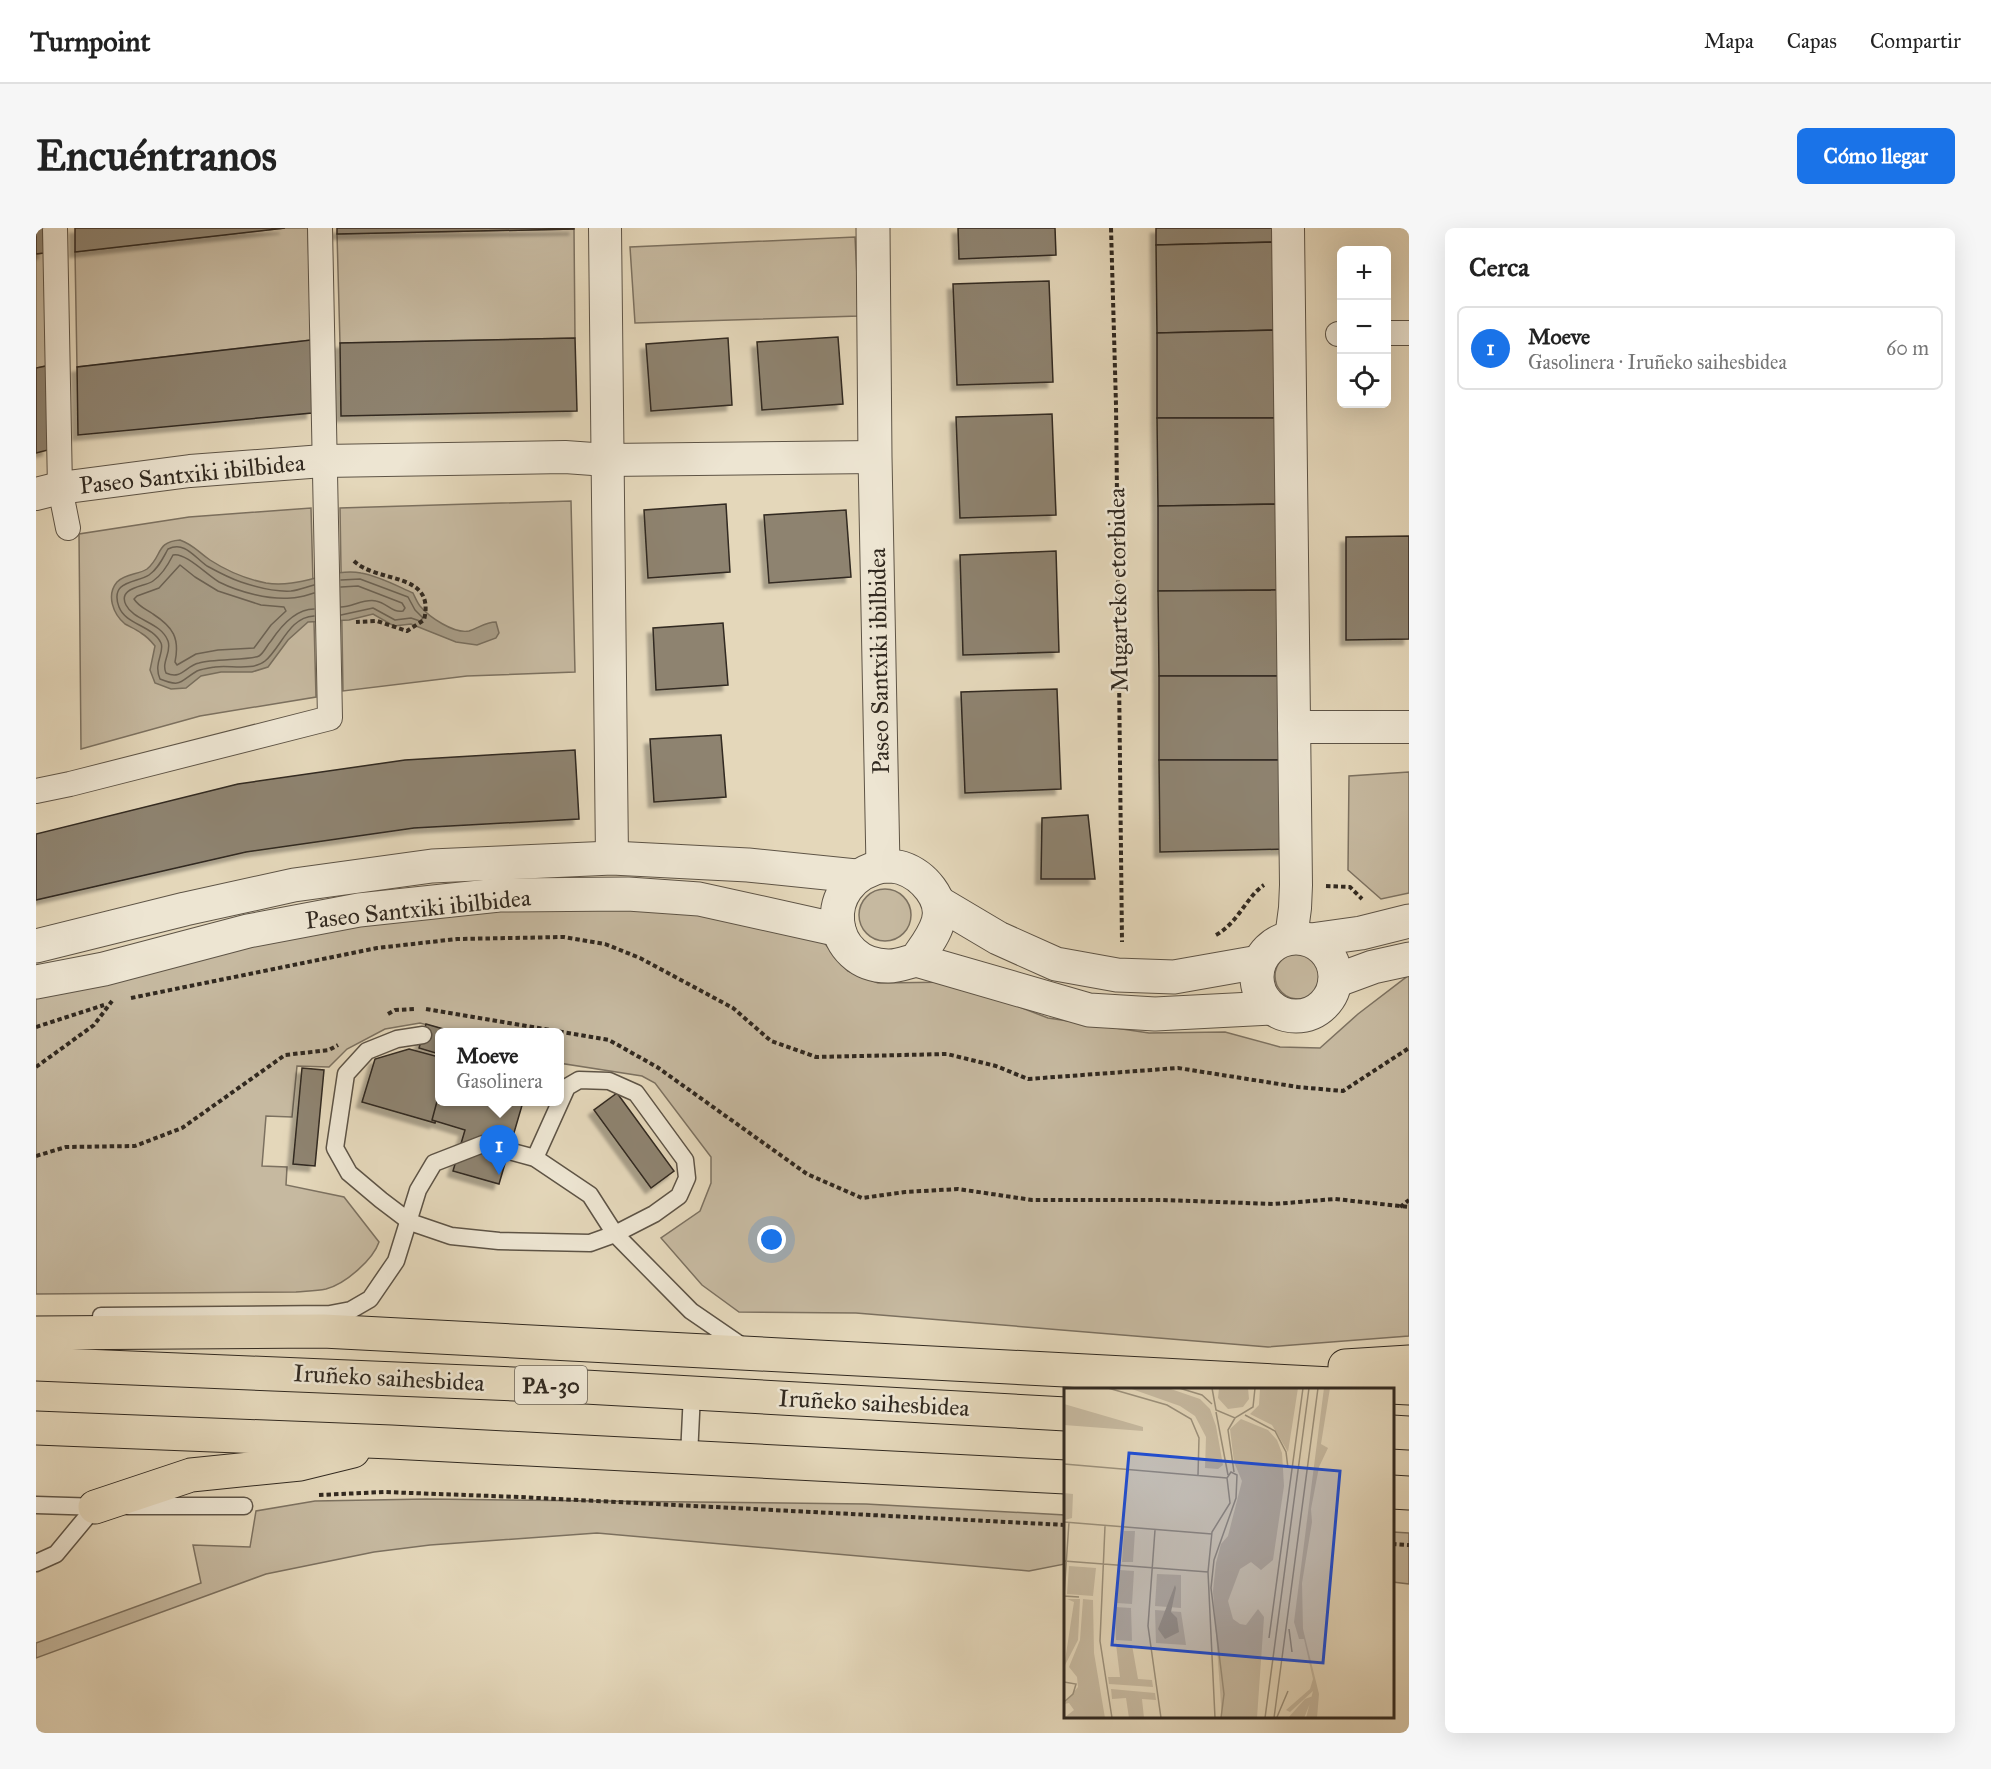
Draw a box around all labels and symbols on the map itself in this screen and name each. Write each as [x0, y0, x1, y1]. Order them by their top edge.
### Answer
street label: Paseo Santxiki ibilbidea [78, 447, 307, 501]
street label: Mugarteko etorbidea [1101, 487, 1135, 692]
street label: Paseo Santxiki ibilbidea [862, 547, 896, 775]
street label: Paseo Santxiki ibilbidea [304, 882, 533, 936]
pin: 1 [480, 1126, 518, 1175]
your location [757, 1225, 786, 1254]
street label: Iruñeko saihesbidea [293, 1358, 486, 1398]
road number: PA-30 [515, 1366, 587, 1404]
street label: Iruñeko saihesbidea [778, 1383, 971, 1423]
inset map [1064, 1388, 1394, 1718]

